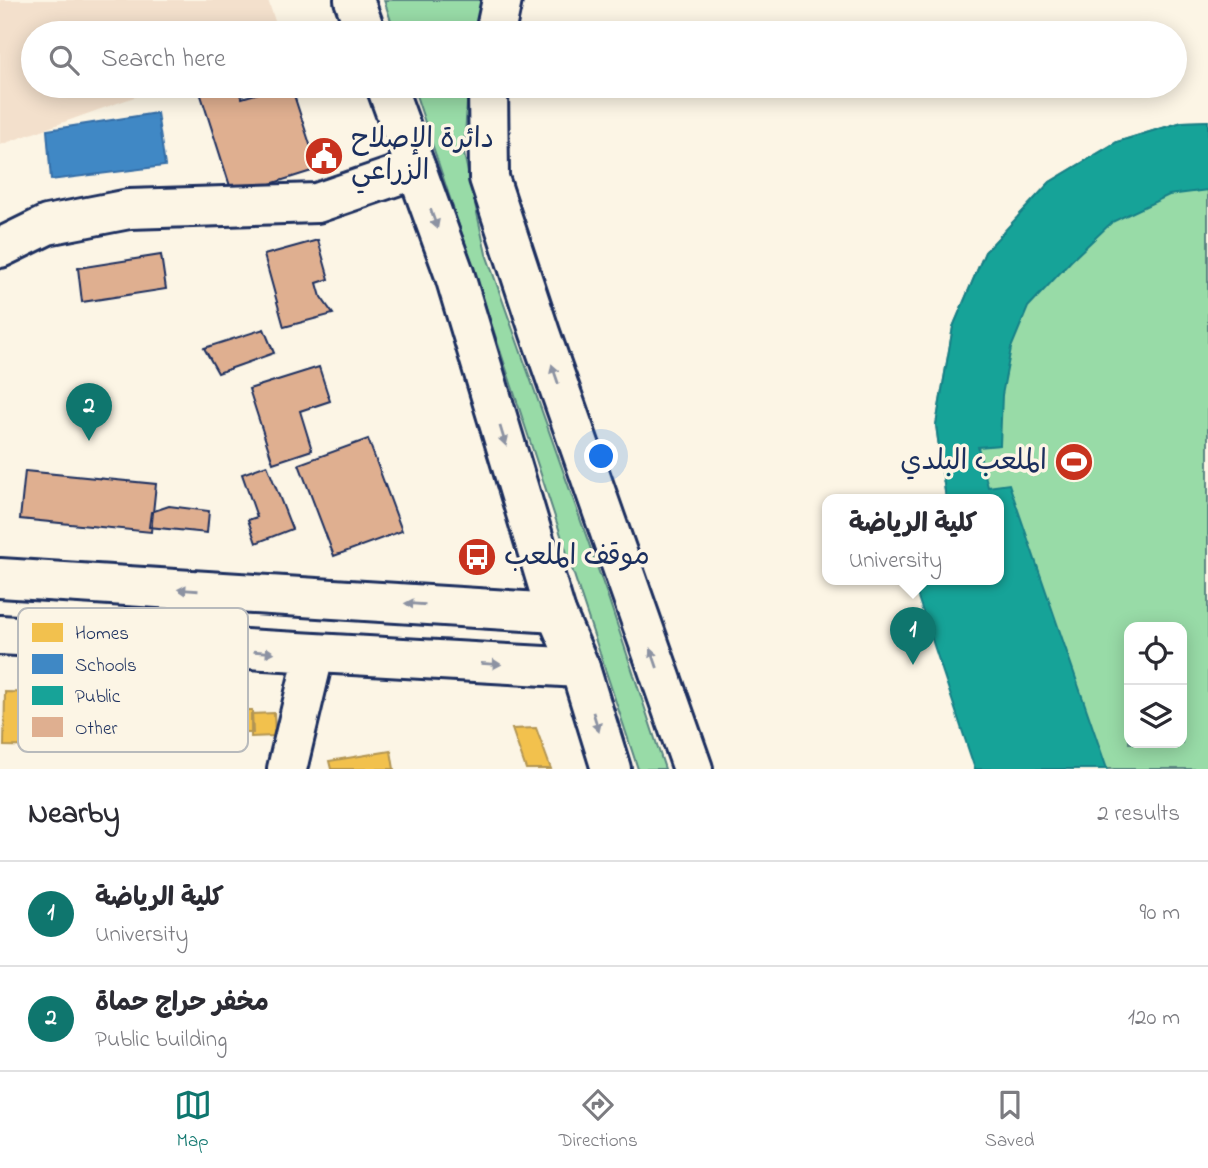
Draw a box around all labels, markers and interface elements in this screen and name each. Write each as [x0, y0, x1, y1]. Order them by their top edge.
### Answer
search box [21, 21, 1187, 98]
icon: search [45, 41, 83, 79]
text: Search here [101, 41, 226, 79]
place label: دائرة الإصلاح الزراعي [351, 120, 494, 194]
public building icon: دائرة الإصلاح الزراعي [303, 135, 345, 177]
one-way arrow [429, 208, 440, 229]
one-way arrow [549, 364, 560, 385]
pin: 2 [66, 383, 112, 441]
one-way arrow [498, 425, 508, 446]
your location [584, 439, 618, 473]
sports icon: الملعب البلدي [1053, 441, 1095, 483]
place label: الملعب البلدي [900, 442, 1047, 483]
popup [822, 494, 1004, 585]
text: كلية الرياضة [849, 506, 977, 544]
bus stop icon: موقف الملعب [456, 536, 498, 578]
place label: موقف الملعب [504, 537, 650, 578]
text: University [849, 545, 942, 578]
one-way arrow [177, 584, 199, 595]
one-way arrow [404, 598, 426, 609]
pin: 1 [890, 607, 936, 665]
legend [18, 608, 248, 752]
text: Homes [75, 621, 129, 648]
map controls [1124, 622, 1187, 748]
button: locate [1124, 622, 1187, 685]
one-way arrow [253, 647, 275, 658]
one-way arrow [648, 648, 659, 669]
text: Schools [75, 653, 137, 680]
one-way arrow [480, 658, 502, 669]
text: Public [75, 684, 121, 711]
button: layers [1124, 685, 1187, 748]
one-way arrow [591, 711, 602, 732]
text: Other [75, 716, 117, 743]
text: Nearby [28, 793, 120, 837]
text: 2 results [1097, 798, 1180, 831]
text: كلية الرياضة [95, 880, 224, 918]
text: 1 [47, 897, 55, 930]
text: 90 m [1140, 897, 1180, 930]
text: University [95, 919, 188, 952]
text: مخفر حراج حماة [95, 985, 269, 1023]
text: 2 [45, 1002, 57, 1035]
text: 120 m [1128, 1002, 1180, 1035]
text: Public building [95, 1024, 227, 1057]
tab: Map [174, 1086, 212, 1155]
tab: Directions [559, 1086, 638, 1155]
tab: Saved [985, 1086, 1034, 1155]

